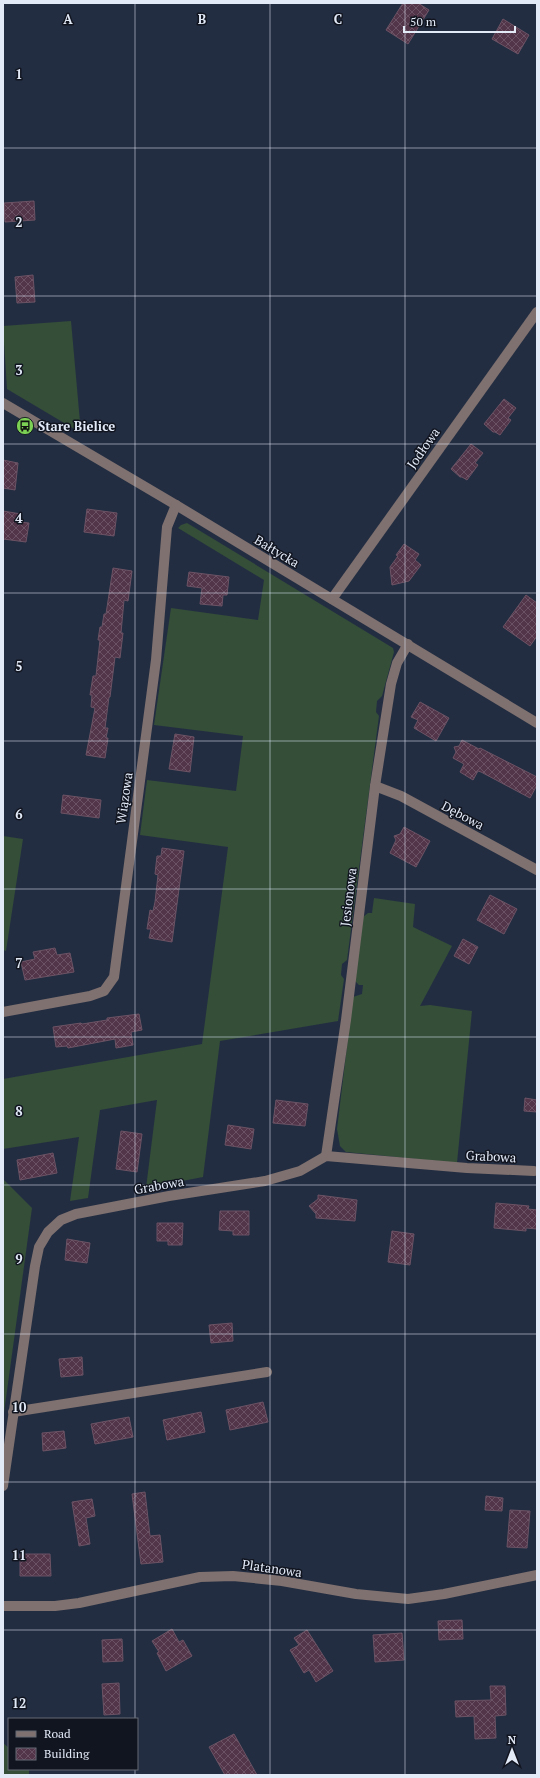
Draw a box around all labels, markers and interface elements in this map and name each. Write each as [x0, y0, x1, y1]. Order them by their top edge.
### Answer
scale bar [404, 8, 515, 34]
text: A [63, 10, 73, 28]
text: B [198, 10, 206, 28]
text: C [334, 10, 342, 28]
text: 50 m [410, 14, 437, 29]
text: 1 [15, 65, 23, 83]
text: 2 [15, 213, 23, 231]
text: 3 [15, 361, 23, 379]
bus stop icon: Stare Bielice [15, 416, 35, 436]
place label: Stare Bielice [38, 417, 115, 435]
street label: Jodłowa [402, 424, 444, 472]
text: 4 [15, 509, 23, 527]
street label: Bałtycka [251, 531, 303, 572]
text: 5 [15, 657, 23, 675]
street label: Wiązowa [111, 771, 137, 825]
street label: Dębowa [439, 796, 488, 834]
text: 6 [15, 805, 23, 823]
street label: Jesionowa [336, 866, 361, 927]
text: 7 [15, 954, 23, 972]
text: 8 [15, 1102, 23, 1120]
street label: Grabowa [465, 1146, 517, 1166]
street label: Grabowa [132, 1172, 186, 1198]
text: 9 [15, 1250, 23, 1268]
text: 10 [12, 1398, 27, 1416]
text: 11 [12, 1546, 26, 1564]
street label: Platanowa [241, 1555, 304, 1581]
text: 12 [12, 1694, 26, 1712]
legend [8, 1718, 138, 1770]
text: Road [44, 1726, 71, 1741]
north arrow [492, 1730, 532, 1770]
text: N [508, 1733, 517, 1747]
text: Building [44, 1746, 90, 1761]

